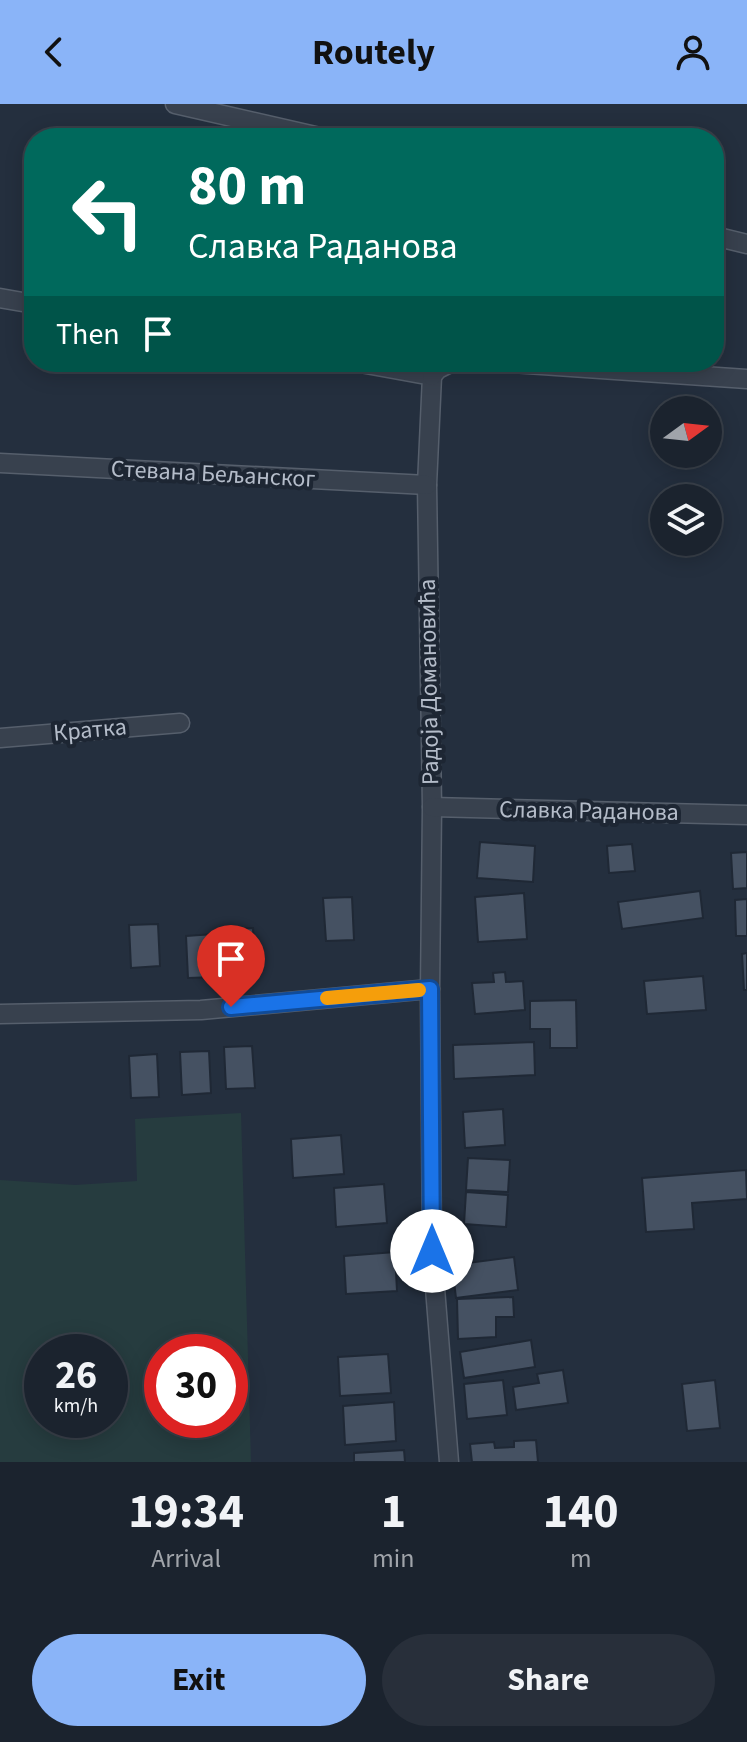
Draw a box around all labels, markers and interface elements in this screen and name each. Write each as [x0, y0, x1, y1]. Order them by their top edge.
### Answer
text: Routely [312, 27, 435, 78]
icon: back [32, 30, 76, 74]
icon: person [671, 30, 715, 74]
text: 80 m [188, 147, 306, 226]
icon: left [56, 160, 160, 264]
text: Славка Раданова [188, 221, 458, 272]
icon: arrive [136, 312, 180, 356]
text: Then [56, 313, 120, 356]
north arrow [650, 396, 722, 468]
map controls [650, 396, 722, 556]
street label: Стевана Бељанског [110, 451, 316, 497]
button: layers [650, 484, 722, 556]
street label: Радоја Домановића [410, 579, 448, 785]
street label: Кратка [52, 709, 128, 751]
street label: Славка Раданова [499, 792, 679, 830]
pin [197, 925, 265, 1007]
icon: arrive [209, 937, 253, 981]
position arrow [390, 1209, 474, 1293]
speed limit sign: 30 [144, 1334, 248, 1438]
text: 26 [55, 1347, 97, 1404]
text: km/h [54, 1392, 98, 1420]
text: 19:34 [128, 1478, 244, 1546]
text: 1 [381, 1478, 406, 1546]
text: 140 [543, 1478, 619, 1546]
text: Arrival [151, 1540, 221, 1577]
text: min [372, 1540, 414, 1577]
text: m [570, 1540, 591, 1577]
button: Exit [32, 1634, 366, 1726]
button: Share [382, 1634, 715, 1726]

